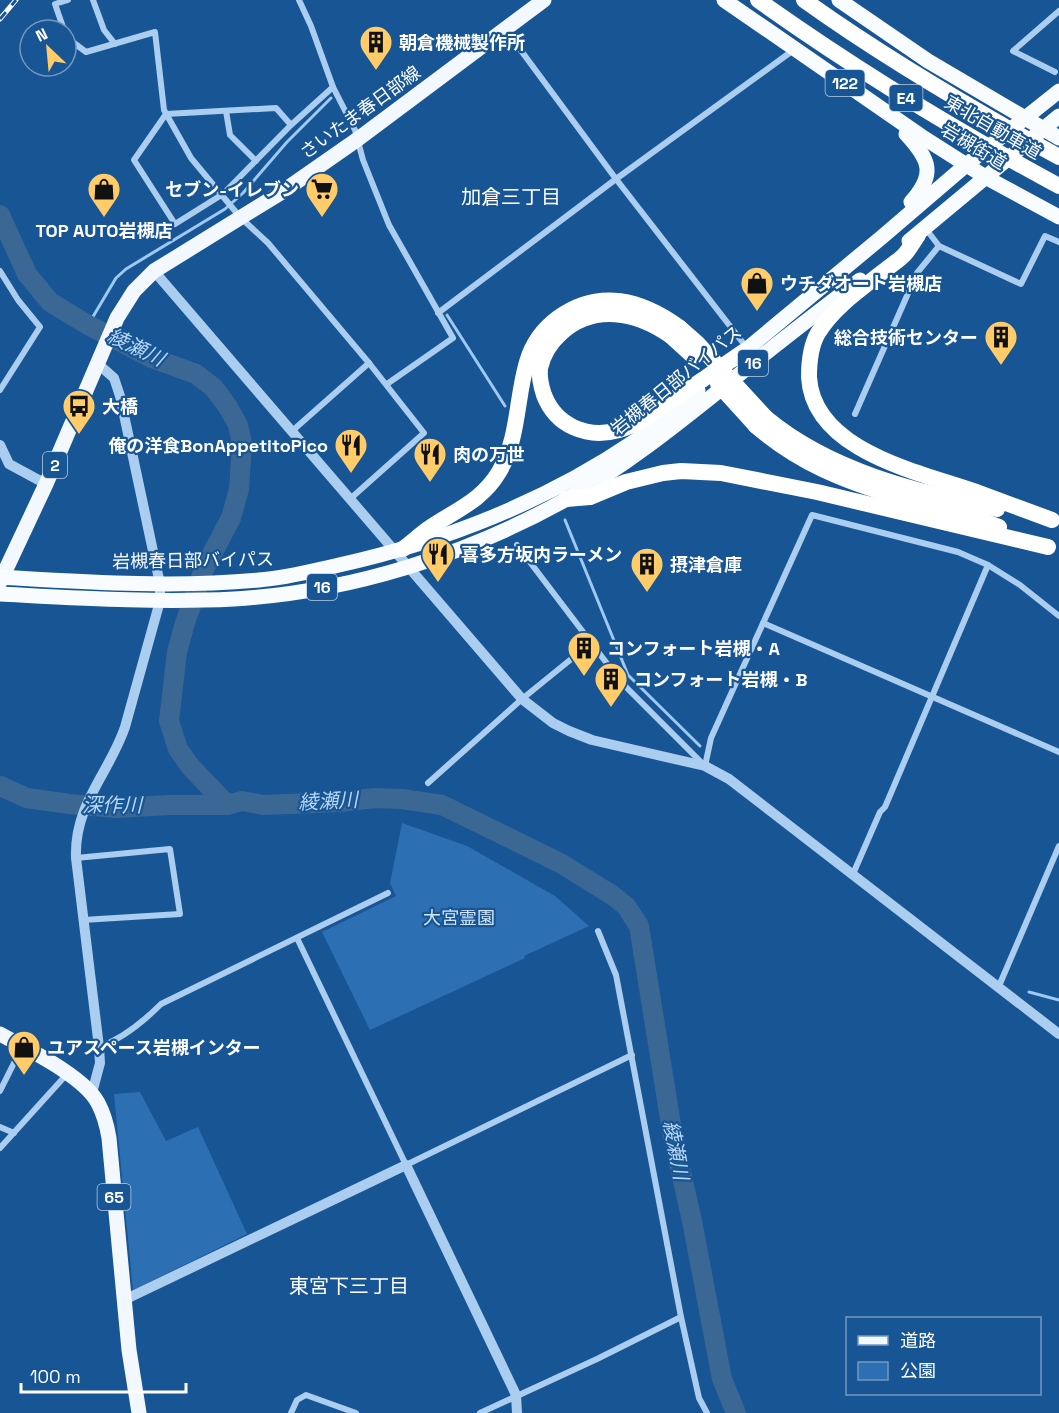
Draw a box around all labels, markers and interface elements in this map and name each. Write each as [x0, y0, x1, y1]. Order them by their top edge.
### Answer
north arrow [18, 18, 78, 78]
text: N [32, 23, 51, 47]
building icon: 朝倉機械製作所 [358, 24, 394, 71]
place label: 朝倉機械製作所 [399, 31, 525, 54]
street label: さいたま春日部線 [295, 61, 425, 163]
road number: 122 [826, 70, 864, 96]
road number: E4 [890, 85, 922, 111]
street label: 東北自動車道 [940, 90, 1046, 164]
street label: 岩槻街道 [937, 118, 1011, 174]
shop icon: TOP AUTO岩槻店 [86, 171, 122, 218]
supermarket icon: セブン-イレブン [304, 171, 340, 218]
place label: セブン-イレブン [165, 178, 299, 201]
district label: 加倉三丁目 [461, 184, 561, 210]
place label: TOP AUTO岩槻店 [35, 219, 173, 242]
shop icon: ウチダオート岩槻店 [739, 265, 775, 312]
place label: ウチダオート岩槻店 [780, 272, 942, 295]
building icon: 総合技術センター [983, 319, 1019, 366]
street label: 岩槻春日部バイパス [606, 320, 746, 440]
water label: 綾瀬川 [103, 322, 170, 373]
place label: 総合技術センター [834, 326, 978, 349]
road number: 16 [738, 350, 768, 376]
bus stop icon: 大橋 [61, 388, 97, 435]
place label: 大橋 [102, 395, 138, 418]
restaurant icon: 俺の洋食BonAppetitoPico [333, 427, 369, 474]
place label: 俺の洋食BonAppetitoPico [108, 434, 328, 457]
restaurant icon: 肉の万世 [412, 436, 448, 483]
place label: 肉の万世 [453, 443, 525, 466]
road number: 2 [43, 452, 67, 478]
restaurant icon: 喜多方坂内ラーメン [420, 536, 456, 583]
place label: 喜多方坂内ラーメン [461, 543, 622, 566]
building icon: 摂津倉庫 [629, 546, 665, 593]
street label: 岩槻春日部バイパス [112, 547, 274, 573]
place label: 摂津倉庫 [670, 553, 742, 576]
road number: 16 [307, 574, 337, 600]
building icon: コンフォート岩槻・A [566, 630, 602, 677]
place label: コンフォート岩槻・A [607, 637, 780, 660]
building icon: コンフォート岩槻・B [593, 661, 629, 708]
place label: コンフォート岩槻・B [634, 668, 807, 691]
water label: 綾瀬川 [297, 786, 361, 816]
water label: 深作川 [82, 792, 144, 818]
park label: 大宮霊園 [423, 906, 495, 929]
shop icon: ユアスペース岩槻インター [6, 1029, 42, 1076]
place label: ユアスペース岩槻インター [47, 1036, 261, 1059]
water label: 綾瀬川 [658, 1118, 695, 1184]
road number: 65 [98, 1184, 130, 1210]
district label: 東宮下三丁目 [289, 1273, 409, 1299]
legend [846, 1317, 1041, 1395]
text: 道路 [900, 1329, 936, 1352]
scale bar [21, 1356, 186, 1394]
text: 公園 [900, 1359, 936, 1382]
text: 100 m [30, 1365, 81, 1388]

